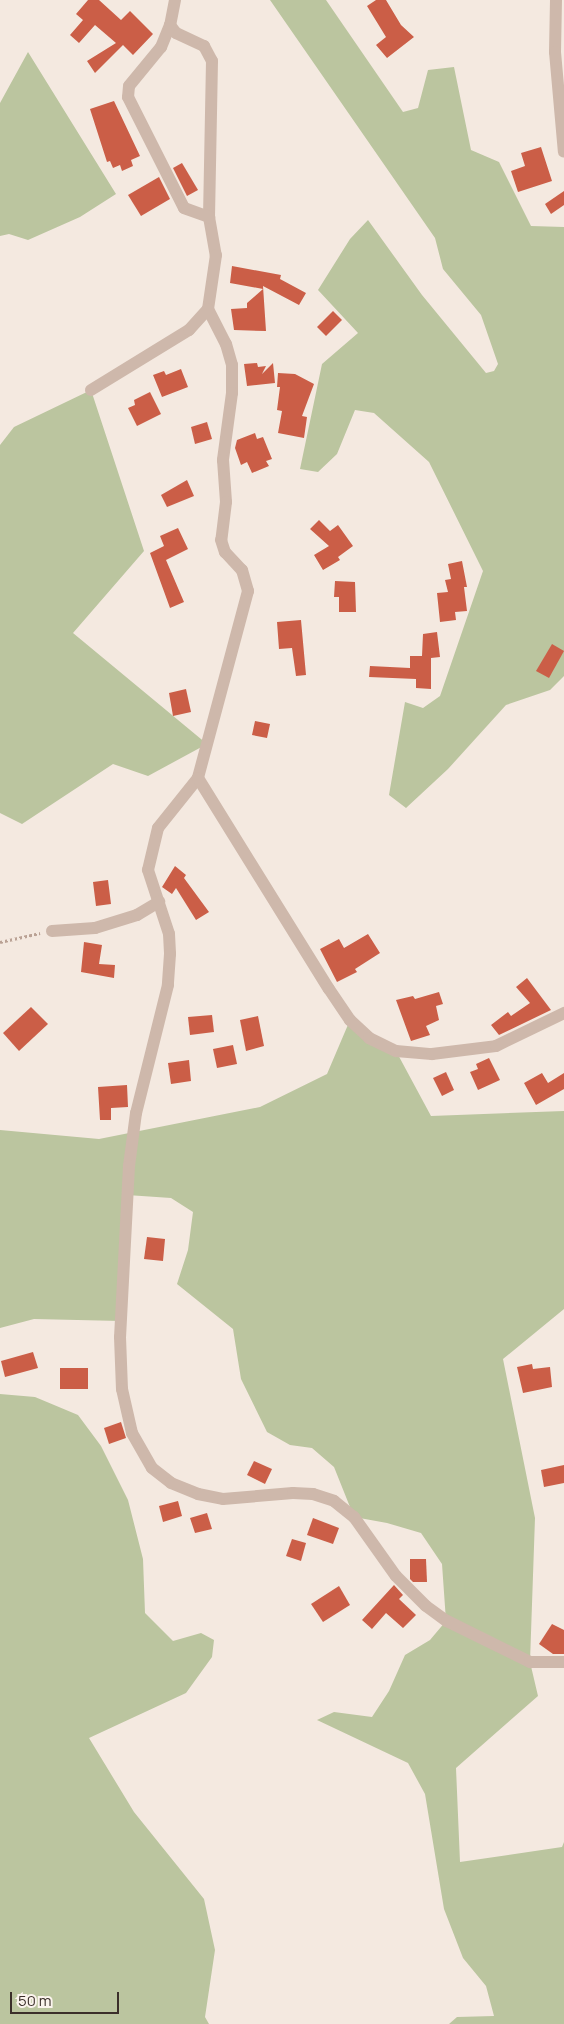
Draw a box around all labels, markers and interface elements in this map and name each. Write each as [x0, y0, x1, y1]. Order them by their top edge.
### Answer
scale bar [12, 1982, 121, 2014]
text: 50 m [18, 1990, 52, 2011]

